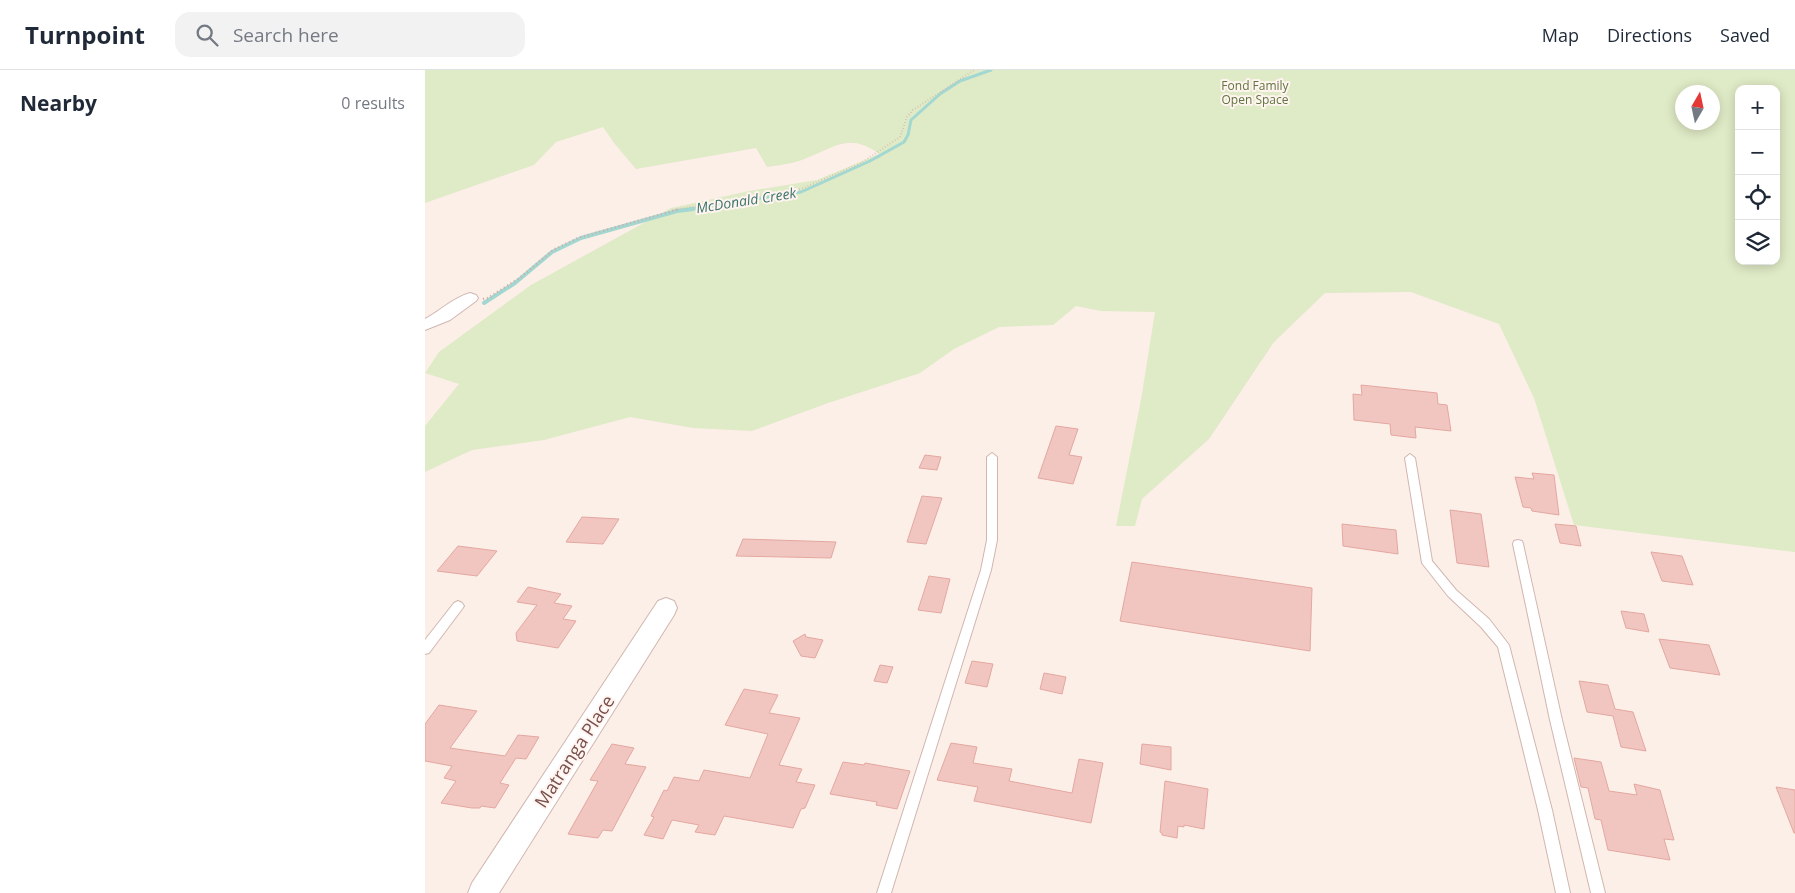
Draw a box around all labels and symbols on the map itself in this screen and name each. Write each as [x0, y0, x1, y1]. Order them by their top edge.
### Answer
park label: Fond Family Open Space [1221, 77, 1290, 108]
north arrow [1675, 85, 1720, 130]
water label: McDonald Creek [695, 183, 799, 217]
street label: Matranga Place [529, 690, 619, 812]

